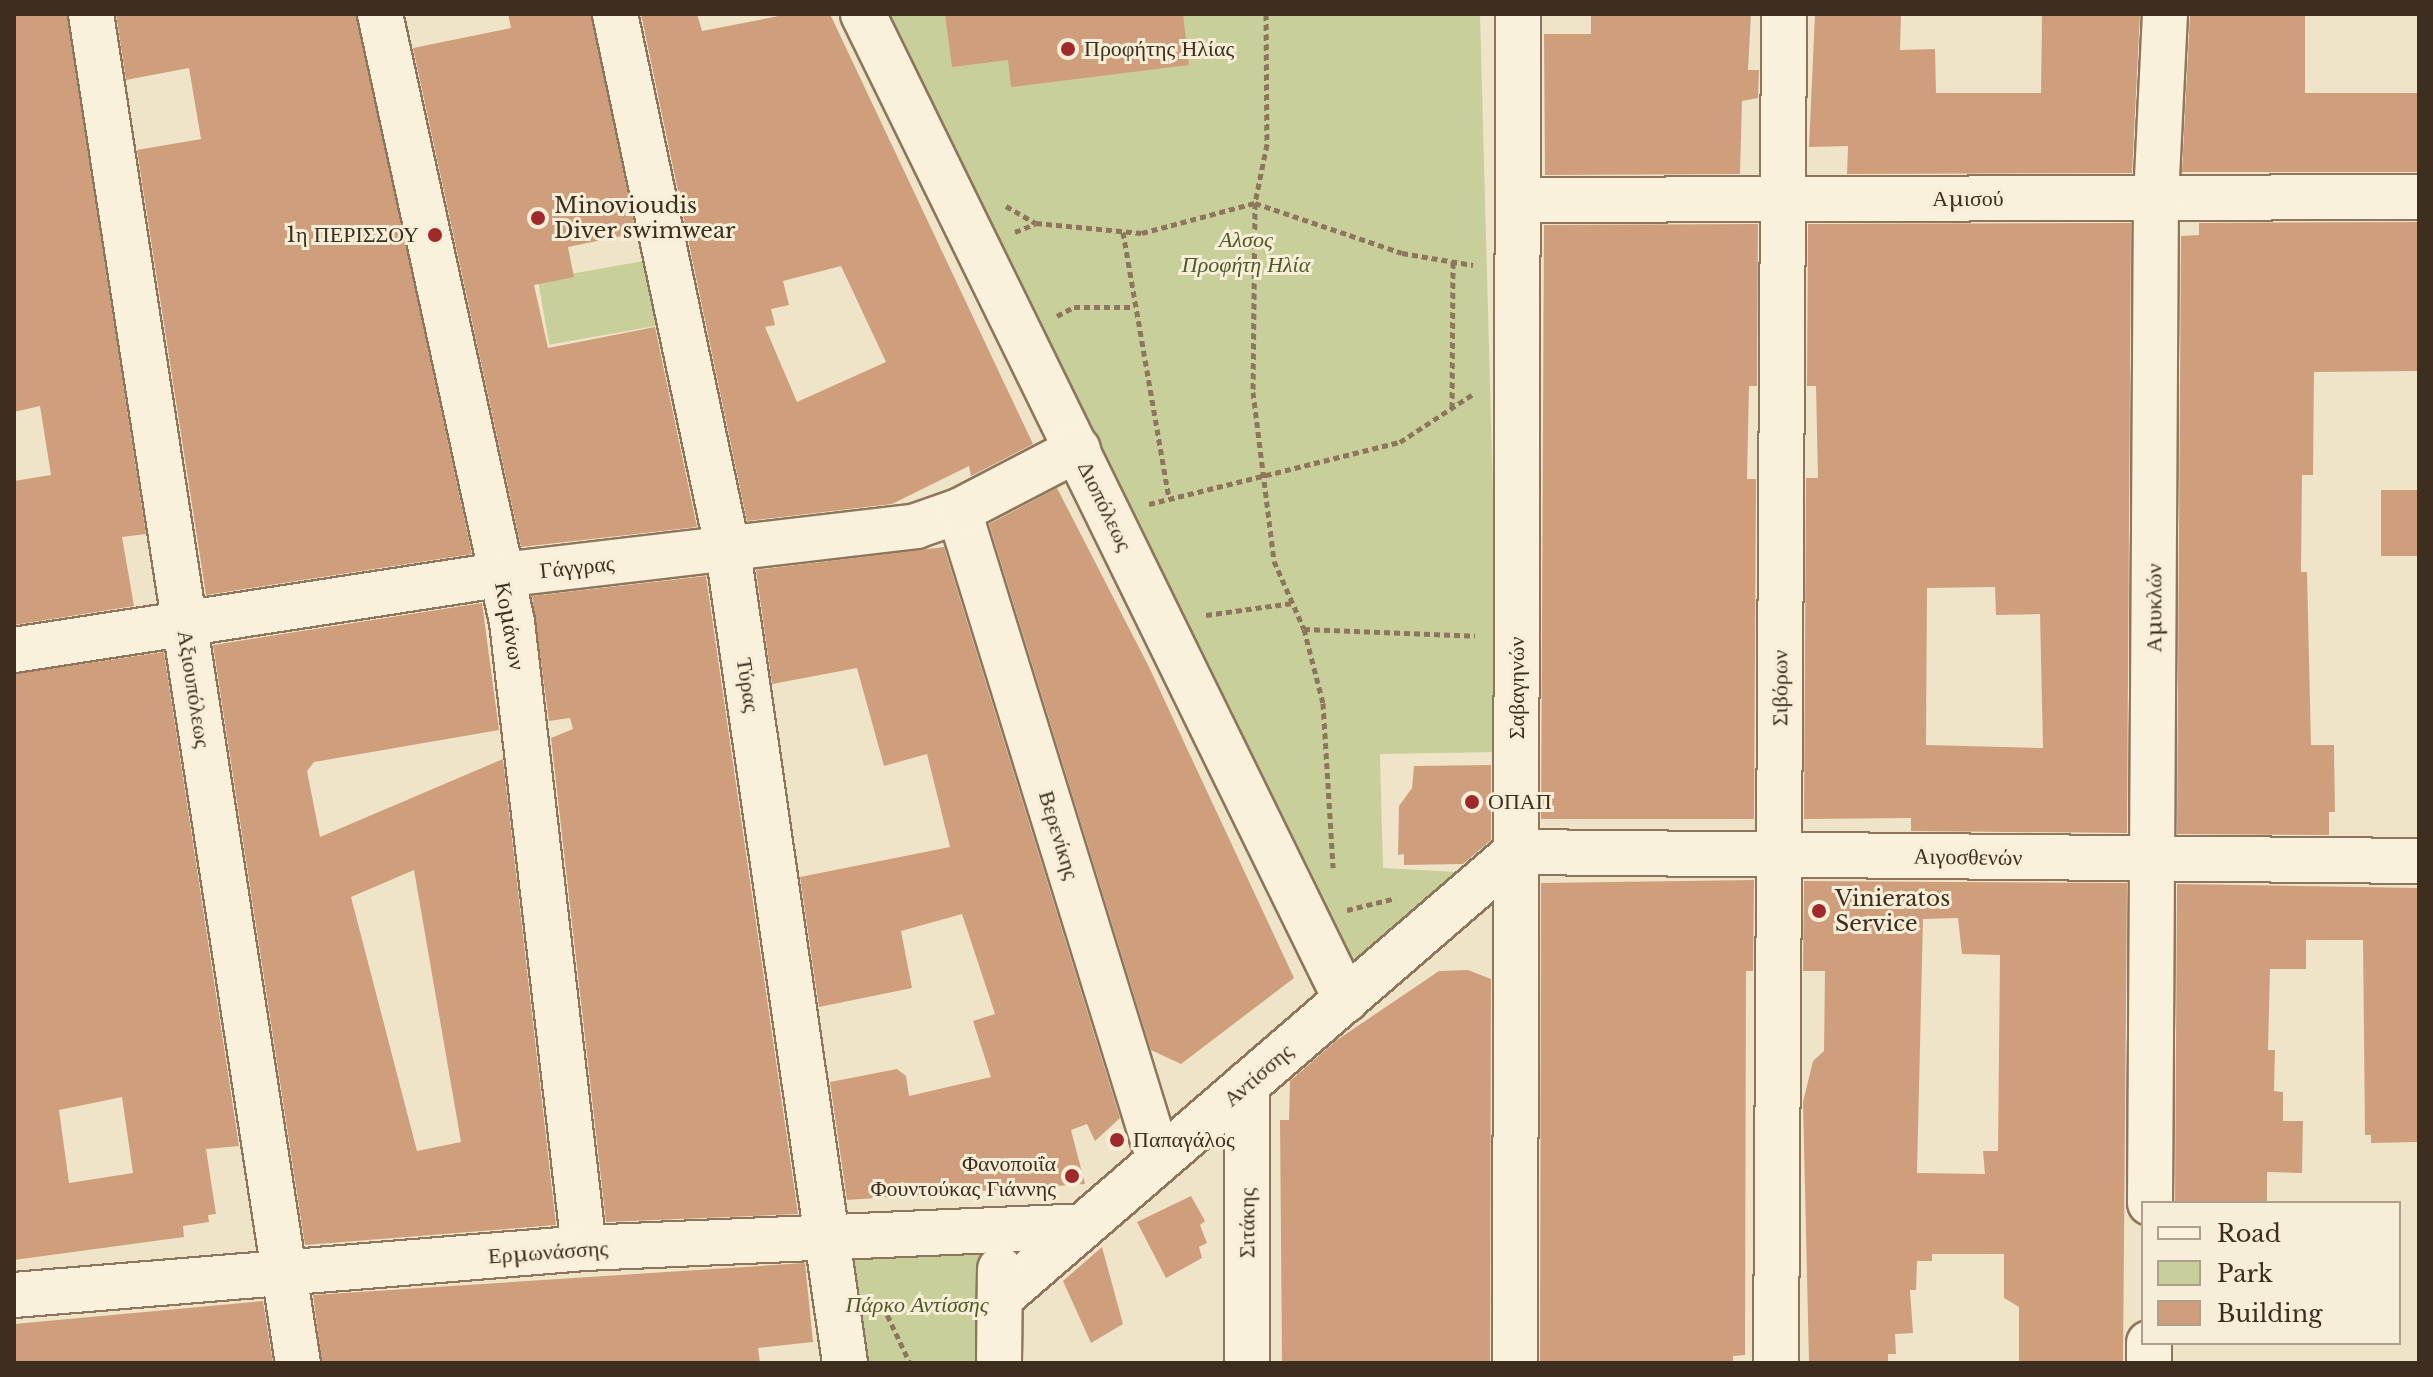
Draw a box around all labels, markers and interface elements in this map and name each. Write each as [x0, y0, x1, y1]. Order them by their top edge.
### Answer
place label: Προφήτης Ηλίας [1084, 36, 1234, 62]
marker: Προφήτης Ηλίας [1059, 40, 1077, 58]
street label: Αμισού [1932, 186, 2004, 212]
place label: Minovioudis Diver swimwear [554, 192, 736, 244]
marker: Minovioudis Diver swimwear [529, 209, 547, 227]
place label: 1η ΠΕΡΙΣΣΟΥ [286, 222, 419, 248]
marker: 1η ΠΕΡΙΣΣΟΥ [426, 226, 444, 244]
park label: Αλσος Προφήτη Ηλία [1182, 226, 1310, 278]
street label: Διοπόλεως [1072, 457, 1138, 555]
street label: Γάγγρας [538, 550, 616, 584]
street label: Αμυκλών [2141, 564, 2167, 652]
street label: Κομάνων [489, 580, 531, 672]
street label: Αξιουπόλεως [172, 628, 216, 750]
street label: Σαβαγηνών [1504, 637, 1530, 739]
street label: Σιβόρων [1767, 650, 1793, 726]
street label: Τύρας [731, 656, 765, 714]
street label: Βερενίκης [1033, 787, 1085, 883]
place label: ΟΠΑΠ [1488, 789, 1552, 815]
marker: ΟΠΑΠ [1463, 793, 1481, 811]
street label: Αιγοσθενών [1914, 843, 2022, 871]
place label: Vinieratos Service [1835, 885, 1950, 936]
marker: Vinieratos Service [1810, 902, 1828, 920]
street label: Αντίσσης [1218, 1038, 1298, 1112]
place label: Παπαγάλος [1133, 1127, 1235, 1153]
marker: Παπαγάλος [1108, 1131, 1126, 1149]
place label: Φανοποιΐα Φουντούκας Γιάννης [870, 1150, 1056, 1202]
marker: Φανοποιΐα Φουντούκας Γιάννης [1063, 1167, 1081, 1185]
street label: Σιτάκης [1234, 1188, 1260, 1258]
legend [2141, 1201, 2401, 1345]
text: Road [2217, 1219, 2281, 1248]
street label: Ερμωνάσσης [487, 1235, 609, 1269]
text: Park [2217, 1259, 2273, 1288]
park label: Πάρκο Αντίσσης [845, 1292, 989, 1318]
text: Building [2217, 1299, 2323, 1328]

